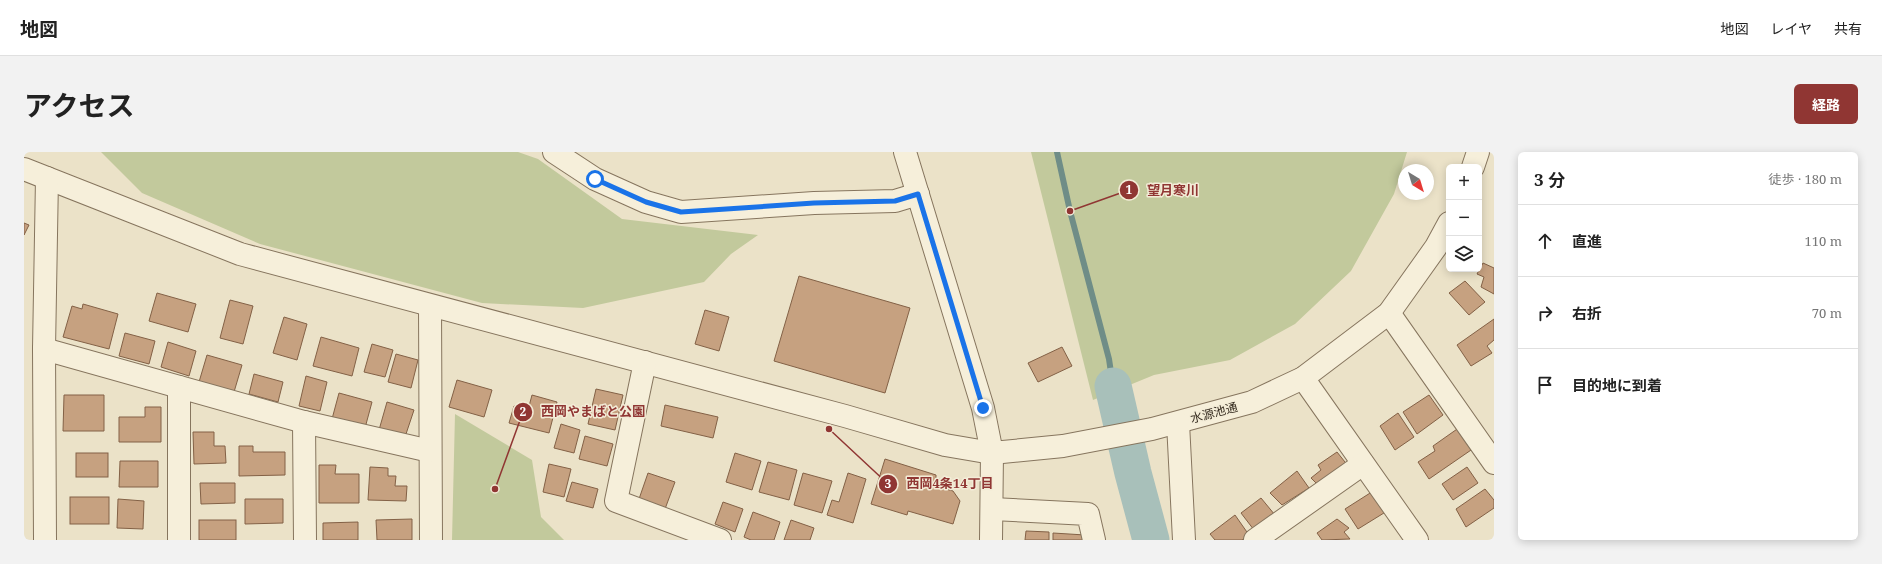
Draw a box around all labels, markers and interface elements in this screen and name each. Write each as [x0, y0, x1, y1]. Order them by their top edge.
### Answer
text: 地図 [20, 16, 58, 42]
text: 地図 [1720, 19, 1748, 38]
text: レイヤ [1770, 19, 1812, 38]
text: 共有 [1834, 19, 1862, 38]
button: 経路 [1794, 84, 1858, 124]
text: アクセス [24, 86, 135, 124]
north arrow [1398, 164, 1434, 200]
map controls [1446, 164, 1482, 272]
button: + [1446, 164, 1482, 200]
text: 3 分 [1534, 168, 1565, 191]
route start [586, 170, 604, 188]
text: 徒歩 · 180 m [1769, 170, 1842, 188]
callout: 望月寒川 [1119, 178, 1207, 203]
text: 1 [1126, 181, 1133, 198]
text: 望月寒川 [1147, 181, 1199, 199]
button: − [1446, 200, 1482, 236]
icon: ahead [1534, 230, 1556, 252]
text: 直進 [1572, 231, 1602, 251]
text: 110 m [1805, 232, 1842, 250]
button: layers [1446, 236, 1482, 272]
icon: right [1534, 302, 1556, 324]
text: 右折 [1572, 303, 1602, 323]
text: 70 m [1812, 304, 1842, 322]
icon: arrive [1534, 374, 1556, 396]
text: 目的地に到着 [1572, 375, 1662, 395]
street label: 水源池通 [1188, 398, 1239, 427]
callout: 西岡やまばと公園 [513, 399, 653, 424]
route end [974, 399, 992, 417]
text: 西岡やまばと公園 [541, 402, 645, 420]
text: 2 [520, 403, 527, 420]
callout: 西岡4条14丁目 [878, 471, 1001, 496]
text: 西岡4条14丁目 [906, 474, 994, 492]
text: 3 [885, 475, 892, 492]

